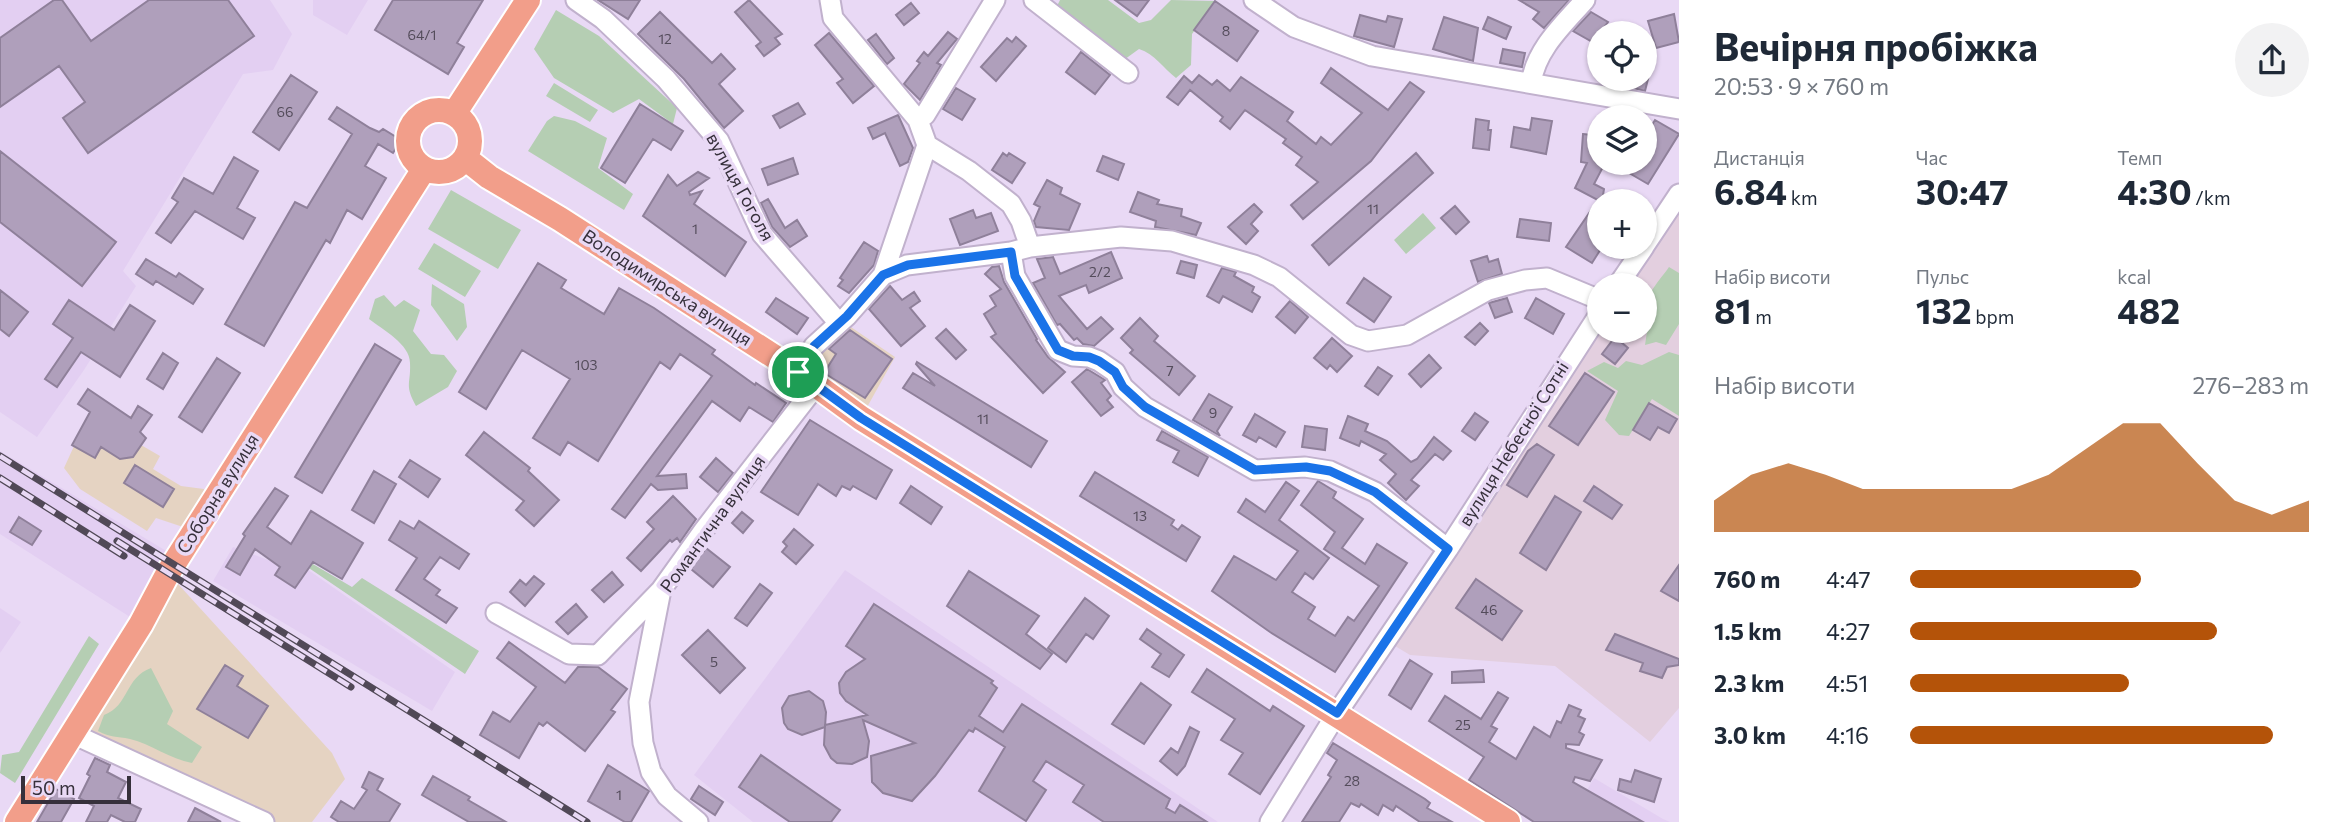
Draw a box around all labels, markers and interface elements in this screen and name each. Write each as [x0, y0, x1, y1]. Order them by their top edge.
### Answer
map controls [1587, 21, 1657, 343]
button: locate [1587, 21, 1657, 91]
house number: 8 [1222, 22, 1230, 39]
text: Вечірня пробіжка [1714, 22, 2038, 69]
button: share [2235, 23, 2309, 97]
house number: 64/1 [407, 26, 437, 43]
house number: 12 [658, 30, 672, 47]
text: 20:53 · 9 × 760 m [1714, 72, 1889, 100]
house number: 66 [277, 103, 294, 120]
button: layers [1587, 105, 1657, 175]
street label: вулиця Гоголя [702, 129, 780, 244]
text: Дистанція [1714, 146, 1805, 169]
text: Час [1916, 146, 1948, 169]
text: Темп [2117, 146, 2162, 169]
text: 6.84 [1714, 169, 1787, 212]
text: 30:47 [1916, 169, 2009, 212]
text: 4:30 [2117, 169, 2192, 212]
text: km [1787, 186, 1818, 209]
text: /km [2192, 186, 2231, 209]
button: + [1587, 189, 1657, 259]
house number: 11 [1367, 200, 1379, 217]
house number: 1 [692, 220, 698, 237]
street label: Володимирська вулиця [579, 224, 756, 350]
house number: 2/2 [1089, 263, 1111, 280]
text: Набір висоти [1714, 265, 1831, 288]
text: Пульс [1916, 265, 1969, 288]
text: kcal [2117, 265, 2151, 288]
button: − [1587, 273, 1657, 343]
text: 81 [1714, 288, 1752, 331]
text: 132 [1916, 288, 1972, 331]
text: 482 [2117, 288, 2180, 331]
text: m [1752, 305, 1772, 328]
text: bpm [1972, 305, 2014, 328]
pin [768, 342, 828, 402]
icon: arrive [779, 353, 817, 391]
house number: 103 [574, 356, 598, 373]
street label: вулиця Небесної Сотні [1453, 357, 1573, 530]
house number: 7 [1166, 362, 1174, 379]
text: Набір висоти [1714, 371, 1855, 399]
text: 276–283 m [2193, 371, 2309, 399]
house number: 9 [1209, 404, 1217, 421]
house number: 11 [977, 410, 989, 427]
street label: Соборна вулиця [171, 429, 263, 557]
street label: Романтична вулиця [655, 450, 769, 596]
house number: 13 [1133, 507, 1147, 524]
text: 760 m [1714, 565, 1780, 593]
text: 4:47 [1826, 565, 1871, 593]
house number: 46 [1481, 601, 1497, 618]
text: 1.5 km [1714, 617, 1782, 645]
text: 4:27 [1826, 617, 1870, 645]
house number: 5 [710, 653, 718, 670]
text: 2.3 km [1714, 669, 1784, 697]
text: 4:51 [1826, 669, 1868, 697]
house number: 25 [1455, 716, 1471, 733]
text: 3.0 km [1714, 721, 1786, 749]
text: 4:16 [1826, 721, 1869, 749]
house number: 28 [1344, 772, 1360, 789]
scale bar [21, 773, 131, 805]
text: 50 m [32, 776, 76, 799]
house number: 1 [616, 786, 622, 803]

